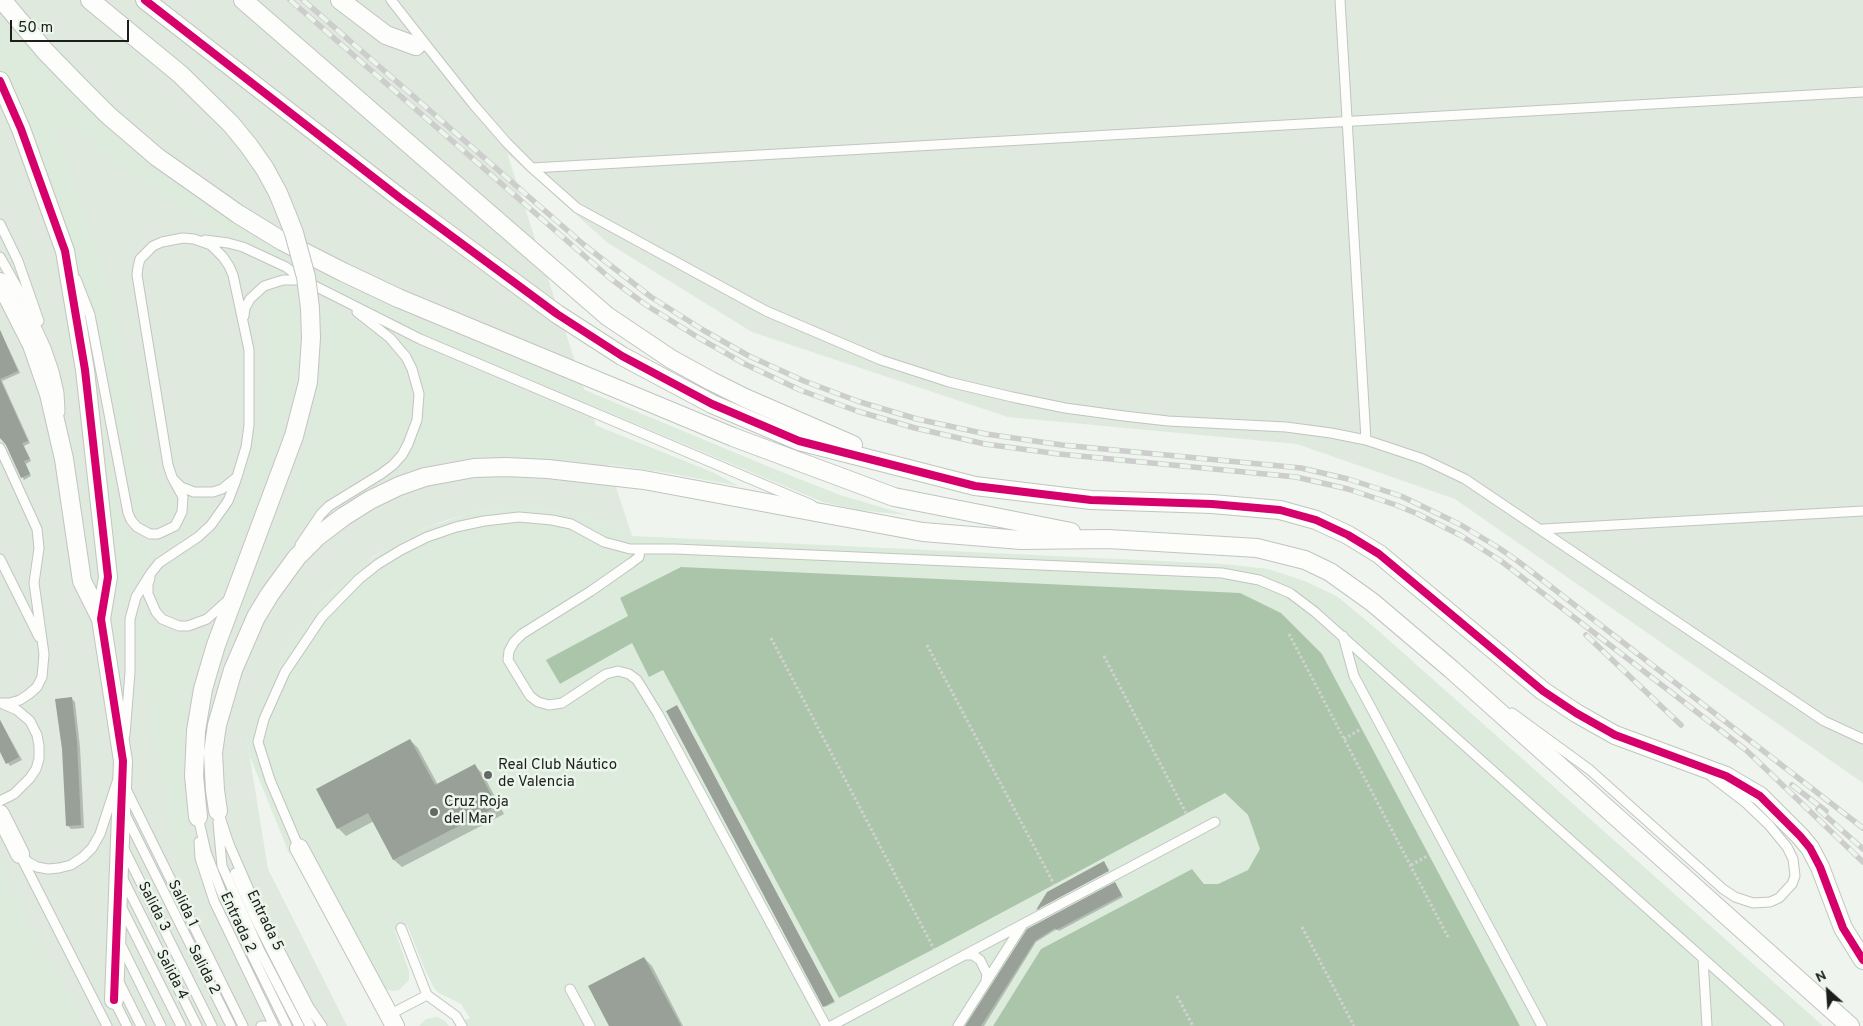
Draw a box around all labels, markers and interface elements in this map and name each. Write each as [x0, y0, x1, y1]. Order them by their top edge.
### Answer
scale bar [12, 10, 131, 42]
text: 50 m [18, 19, 53, 38]
place label: Real Club Náutico de Valencia [498, 757, 617, 792]
marker: Real Club Náutico de Valencia [482, 769, 494, 781]
place label: Cruz Roja del Mar [444, 794, 509, 829]
marker: Cruz Roja del Mar [428, 806, 440, 818]
street label: Salida 1 [163, 878, 201, 930]
street label: Salida 3 [133, 879, 173, 935]
street label: Entrada 5 [242, 888, 286, 954]
street label: Entrada 2 [215, 890, 259, 956]
street label: Salida 2 [183, 942, 223, 998]
street label: Salida 4 [151, 947, 191, 1003]
north arrow [1803, 966, 1853, 1016]
text: N [1813, 967, 1829, 987]

